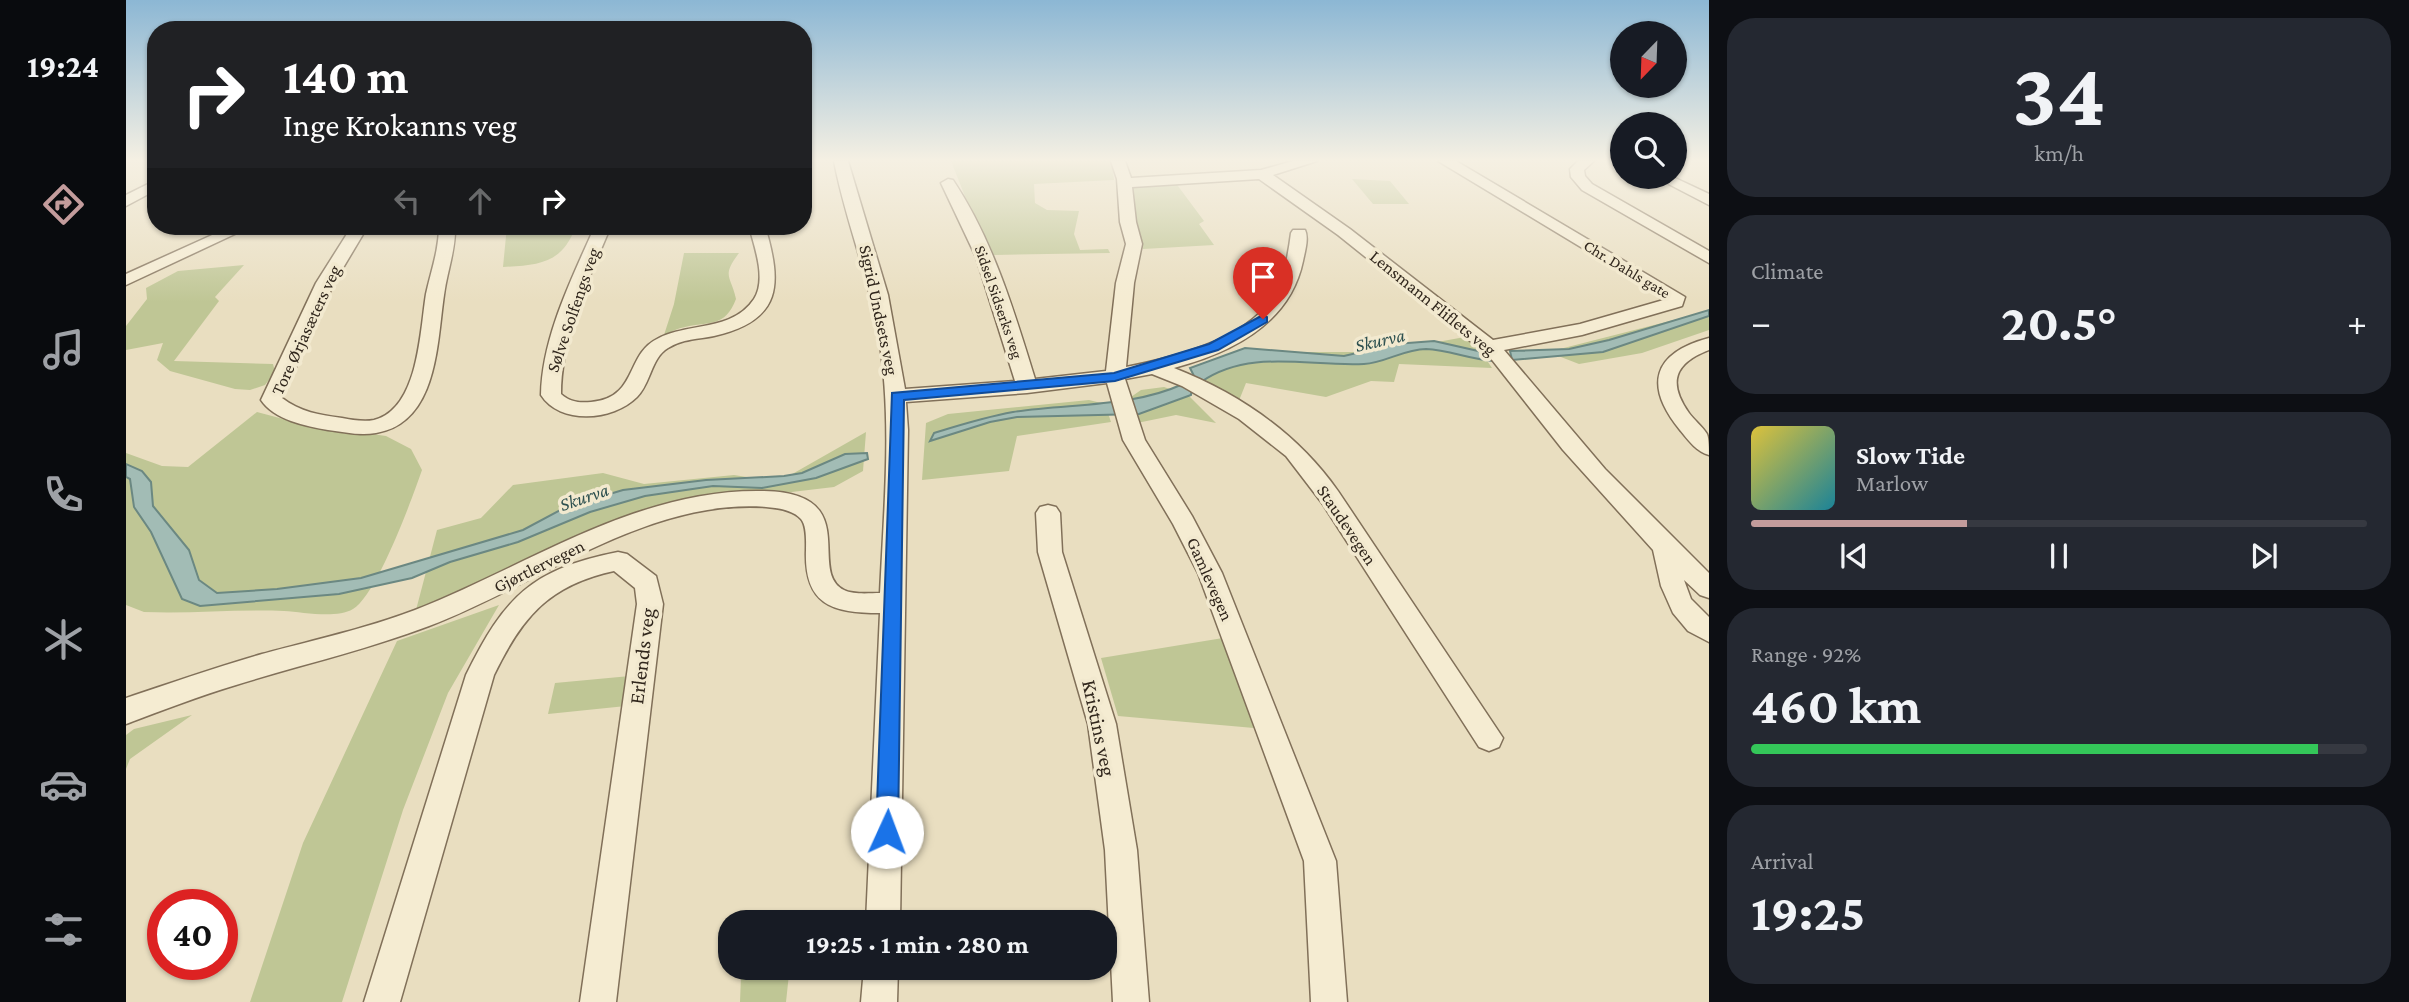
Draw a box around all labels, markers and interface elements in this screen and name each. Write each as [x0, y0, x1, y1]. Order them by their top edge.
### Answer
north arrow [1610, 21, 1687, 98]
map controls [1610, 21, 1687, 189]
text: 34 [2012, 43, 2106, 145]
text: 19:24 [27, 48, 99, 84]
icon: right [168, 49, 259, 140]
text: 140 m [283, 49, 408, 104]
text: Inge Krokanns veg [283, 107, 517, 143]
button: search [1610, 112, 1687, 189]
text: km/h [2034, 140, 2084, 166]
icon: directions [39, 180, 88, 229]
icon: left [388, 182, 426, 220]
icon: ahead [461, 182, 499, 220]
icon: right [534, 182, 572, 220]
street label: Chr. Dahls gate [1580, 237, 1673, 302]
street label: Sigrid Undsets veg [855, 243, 903, 377]
street label: Sidsel Sidserks veg [971, 243, 1026, 361]
street label: Sølve Solfengs veg [542, 245, 604, 375]
street label: Lensmann Fliflets veg [1366, 246, 1500, 360]
pin [1233, 247, 1293, 319]
icon: arrive [1244, 258, 1282, 296]
text: Climate [1751, 258, 1823, 284]
street label: Tore Ørjasæters veg [267, 262, 346, 399]
text: 20.5° [2001, 293, 2117, 351]
text: − [1751, 301, 1771, 343]
text: + [2347, 301, 2367, 343]
water label: Skurva [1353, 324, 1407, 356]
icon: music [39, 325, 88, 374]
text: Slow Tide [1856, 441, 1965, 470]
icon: phone [39, 470, 88, 519]
text: Marlow [1856, 470, 1928, 496]
water label: Skurva [557, 479, 611, 515]
street label: Staudevegen [1313, 481, 1381, 569]
street label: Gamlevegen [1183, 534, 1237, 624]
street label: Gjørtlervegen [490, 535, 588, 597]
icon: previous [1835, 537, 1873, 575]
icon: pause [2040, 537, 2078, 575]
icon: next [2245, 537, 2283, 575]
street label: Erlends veg [624, 606, 660, 706]
icon: climate [39, 615, 88, 664]
text: Range · 92% [1751, 641, 1861, 667]
text: 460 km [1751, 676, 1921, 734]
street label: Kristins veg [1077, 678, 1121, 778]
icon: car [39, 760, 88, 809]
position arrow [850, 795, 924, 869]
text: Arrival [1751, 848, 1814, 874]
text: 19:25 [1751, 883, 1865, 941]
speed limit sign: 40 [147, 889, 238, 980]
icon: filters [39, 905, 88, 954]
text: 19:25 · 1 min · 280 m [806, 930, 1029, 959]

